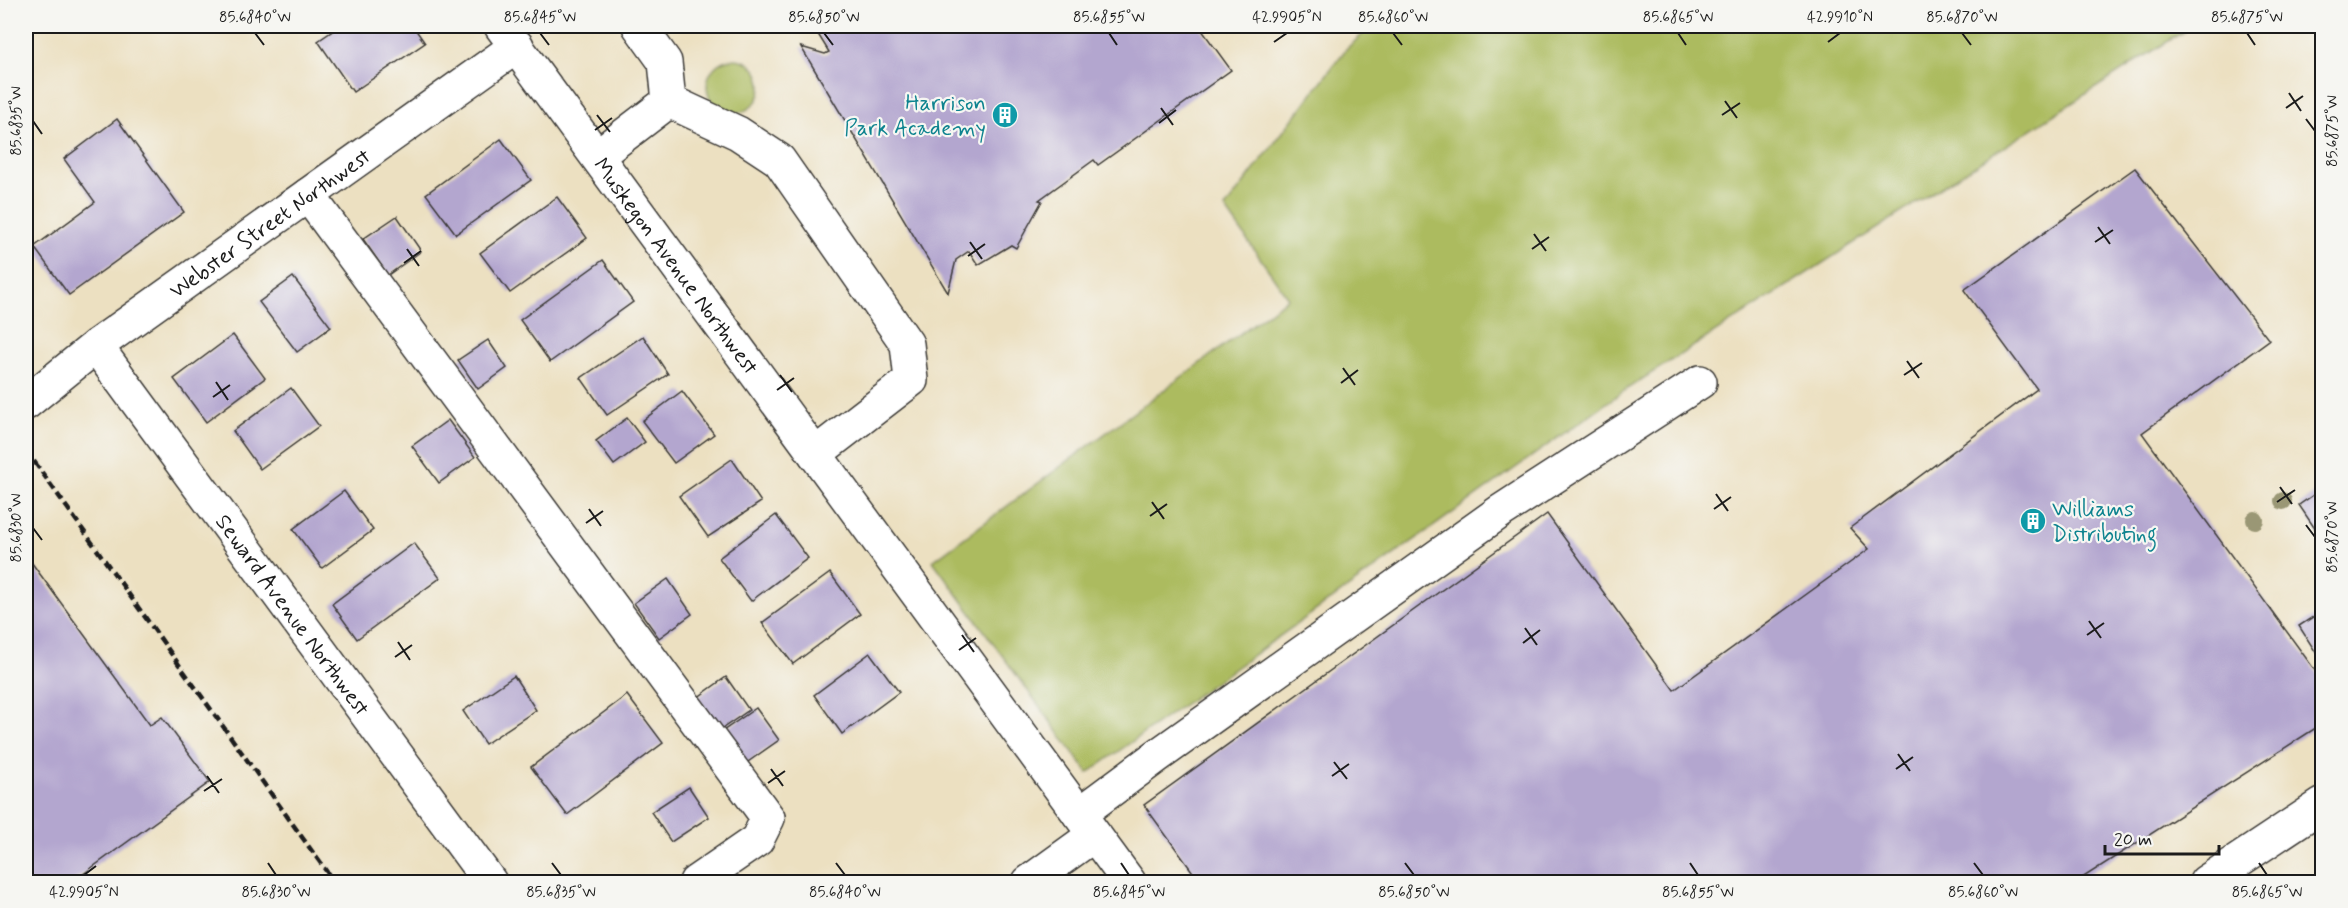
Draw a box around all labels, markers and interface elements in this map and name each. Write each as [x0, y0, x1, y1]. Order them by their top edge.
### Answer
text: 85.6840°W [219, 8, 291, 28]
text: 85.6845°W [504, 8, 576, 28]
text: 85.6850°W [788, 8, 860, 28]
text: 85.6855°W [1073, 8, 1145, 28]
text: 42.9905°N [1252, 8, 1322, 28]
text: 85.6860°W [1358, 8, 1428, 28]
text: 85.6865°W [1643, 8, 1713, 28]
text: 42.9910°N [1807, 8, 1873, 28]
text: 85.6870°W [1926, 8, 1998, 28]
text: 85.6875°W [2211, 8, 2283, 28]
text: 85.6835°W [7, 86, 27, 156]
place label: Harrison Park Academy [844, 90, 986, 143]
text: 85.6875°W [2323, 95, 2343, 167]
building icon: Harrison Park Academy [990, 100, 1020, 130]
street label: Webster Street Northwest [164, 143, 376, 305]
street label: Muskegon Avenue Northwest [586, 153, 764, 381]
text: 85.6830°W [7, 493, 27, 563]
place label: Williams Distributing [2052, 496, 2157, 552]
text: 85.6870°W [2323, 501, 2343, 573]
building icon: Williams Distributing [2018, 506, 2048, 536]
street label: Seward Avenue Northwest [208, 509, 375, 722]
scale bar [2105, 818, 2219, 856]
text: 20 m [2114, 828, 2152, 852]
text: 42.9905°N [49, 883, 119, 903]
text: 85.6830°W [241, 883, 311, 903]
text: 85.6835°W [526, 883, 596, 903]
text: 85.6840°W [809, 883, 881, 903]
text: 85.6845°W [1093, 883, 1165, 903]
text: 85.6850°W [1378, 883, 1450, 903]
text: 85.6855°W [1662, 883, 1734, 903]
text: 85.6860°W [1948, 883, 2018, 903]
text: 85.6865°W [2232, 883, 2302, 903]

